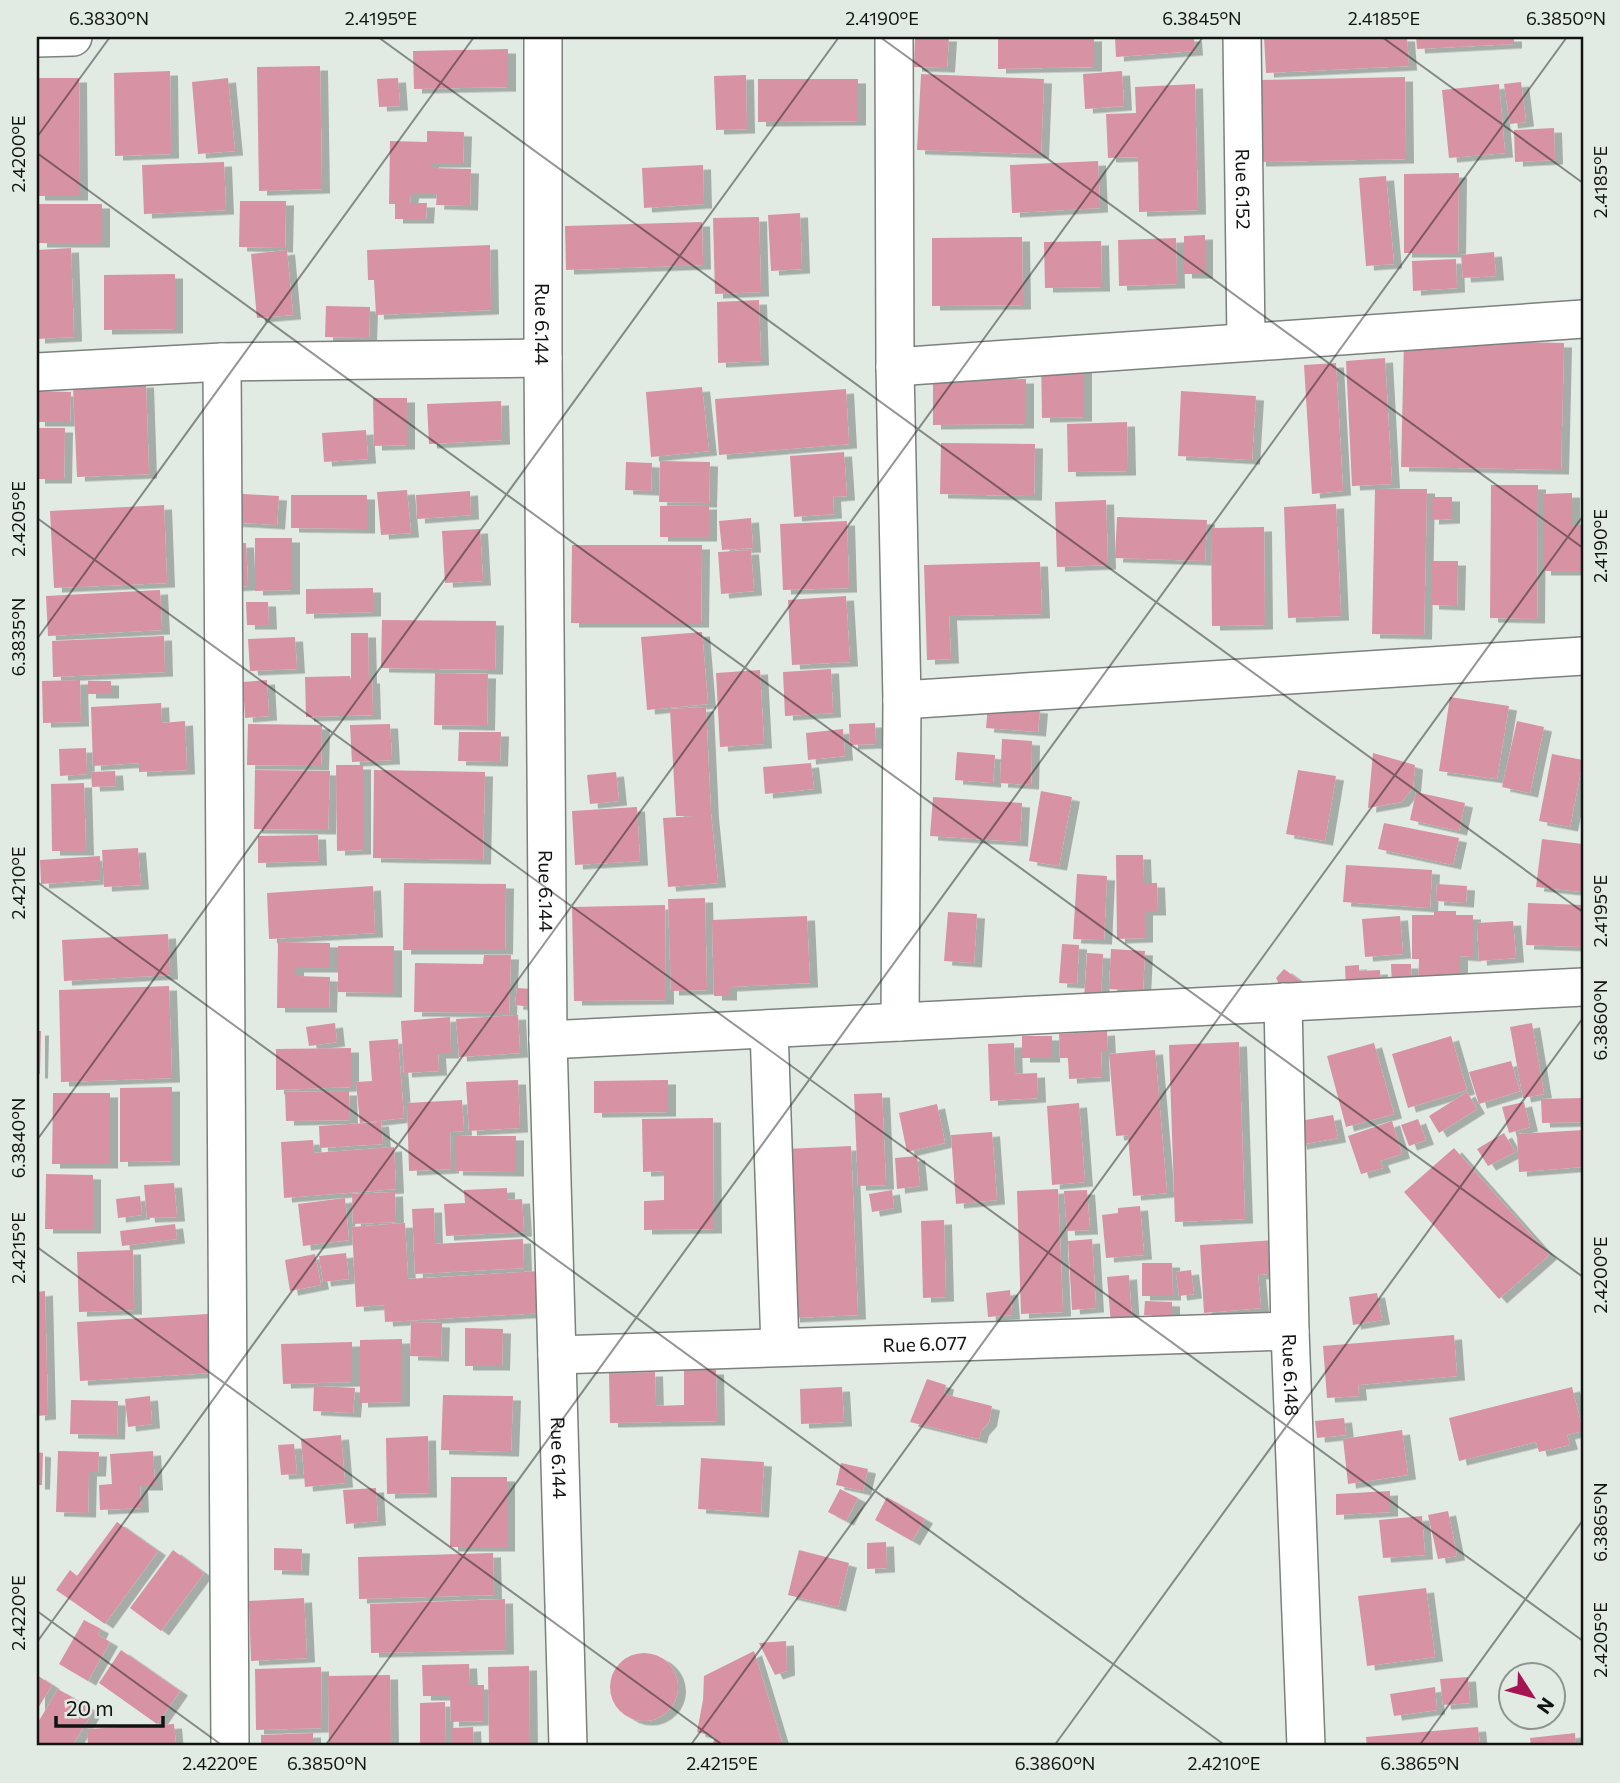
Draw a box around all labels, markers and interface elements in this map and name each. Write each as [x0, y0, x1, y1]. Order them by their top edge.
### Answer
text: 6.3830°N [69, 7, 149, 29]
text: 2.4195°E [345, 7, 417, 29]
text: 2.4190°E [845, 7, 919, 29]
text: 6.3845°N [1162, 7, 1242, 29]
text: 2.4185°E [1348, 7, 1420, 29]
text: 6.3850°N [1526, 7, 1606, 29]
text: 2.4200°E [7, 115, 29, 193]
text: 2.4185°E [1589, 146, 1611, 218]
street label: Rue 6.152 [1232, 148, 1256, 230]
street label: Rue 6.144 [531, 283, 555, 365]
text: 2.4205°E [7, 481, 29, 557]
text: 2.4190°E [1589, 509, 1611, 583]
text: 6.3835°N [7, 598, 29, 676]
text: 2.4210°E [7, 846, 29, 920]
street label: Rue 6.144 [535, 850, 559, 932]
text: 2.4195°E [1589, 875, 1611, 947]
text: 6.3860°N [1589, 980, 1611, 1060]
text: 6.3840°N [7, 1098, 29, 1178]
text: 2.4215°E [7, 1212, 29, 1284]
text: 2.4200°E [1589, 1236, 1611, 1314]
street label: Rue 6.077 [882, 1330, 968, 1356]
street label: Rue 6.148 [1279, 1333, 1305, 1416]
street label: Rue 6.144 [547, 1416, 572, 1499]
text: 6.3865°N [1589, 1482, 1611, 1562]
text: 2.4220°E [7, 1575, 29, 1651]
text: 2.4205°E [1589, 1602, 1611, 1678]
north arrow [1498, 1660, 1568, 1730]
scale bar [56, 1685, 163, 1729]
text: N [1533, 1694, 1560, 1719]
text: 20 m [66, 1695, 114, 1720]
text: 2.4220°E [182, 1752, 258, 1774]
text: 6.3850°N [287, 1752, 367, 1774]
text: 2.4215°E [686, 1752, 758, 1774]
text: 6.3860°N [1015, 1752, 1095, 1774]
text: 2.4210°E [1187, 1752, 1261, 1774]
text: 6.3865°N [1380, 1752, 1460, 1774]

